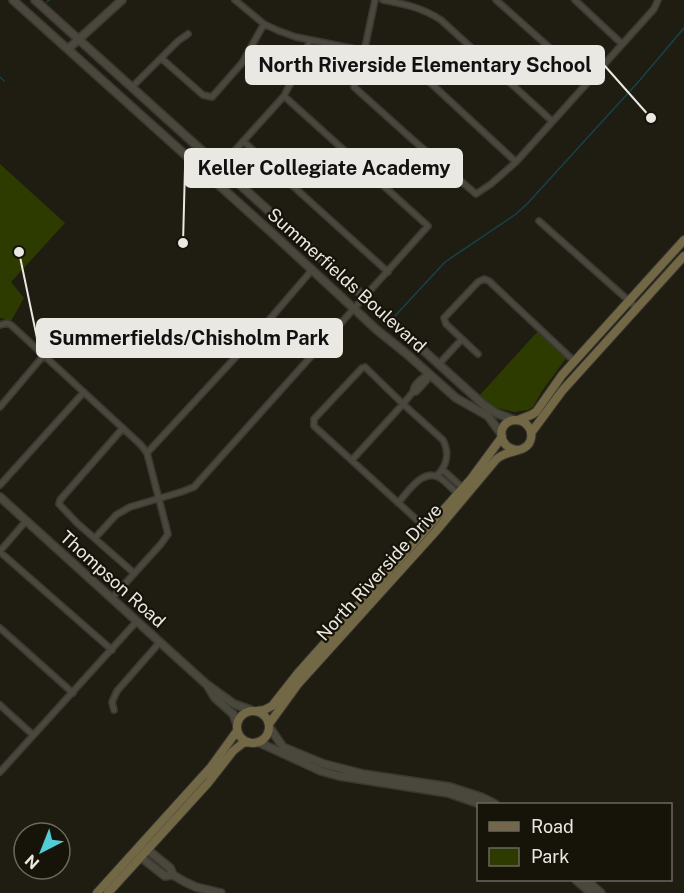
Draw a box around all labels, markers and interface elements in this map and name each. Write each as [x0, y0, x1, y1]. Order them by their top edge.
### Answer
callout: North Riverside Elementary School [246, 46, 604, 84]
text: North Riverside Elementary School [258, 53, 592, 77]
callout: Keller Collegiate Academy [185, 149, 462, 187]
text: Keller Collegiate Academy [197, 156, 451, 180]
street label: Summerfields Boulevard [263, 203, 431, 357]
callout: Summerfields/Chisholm Park [37, 319, 342, 357]
text: Summerfields/Chisholm Park [49, 326, 330, 350]
street label: North Riverside Drive [312, 499, 446, 645]
street label: Thompson Road [56, 526, 170, 632]
legend [477, 803, 672, 881]
text: Road [531, 816, 574, 837]
north arrow [12, 821, 72, 881]
text: Park [531, 846, 569, 867]
text: N [21, 851, 43, 873]

